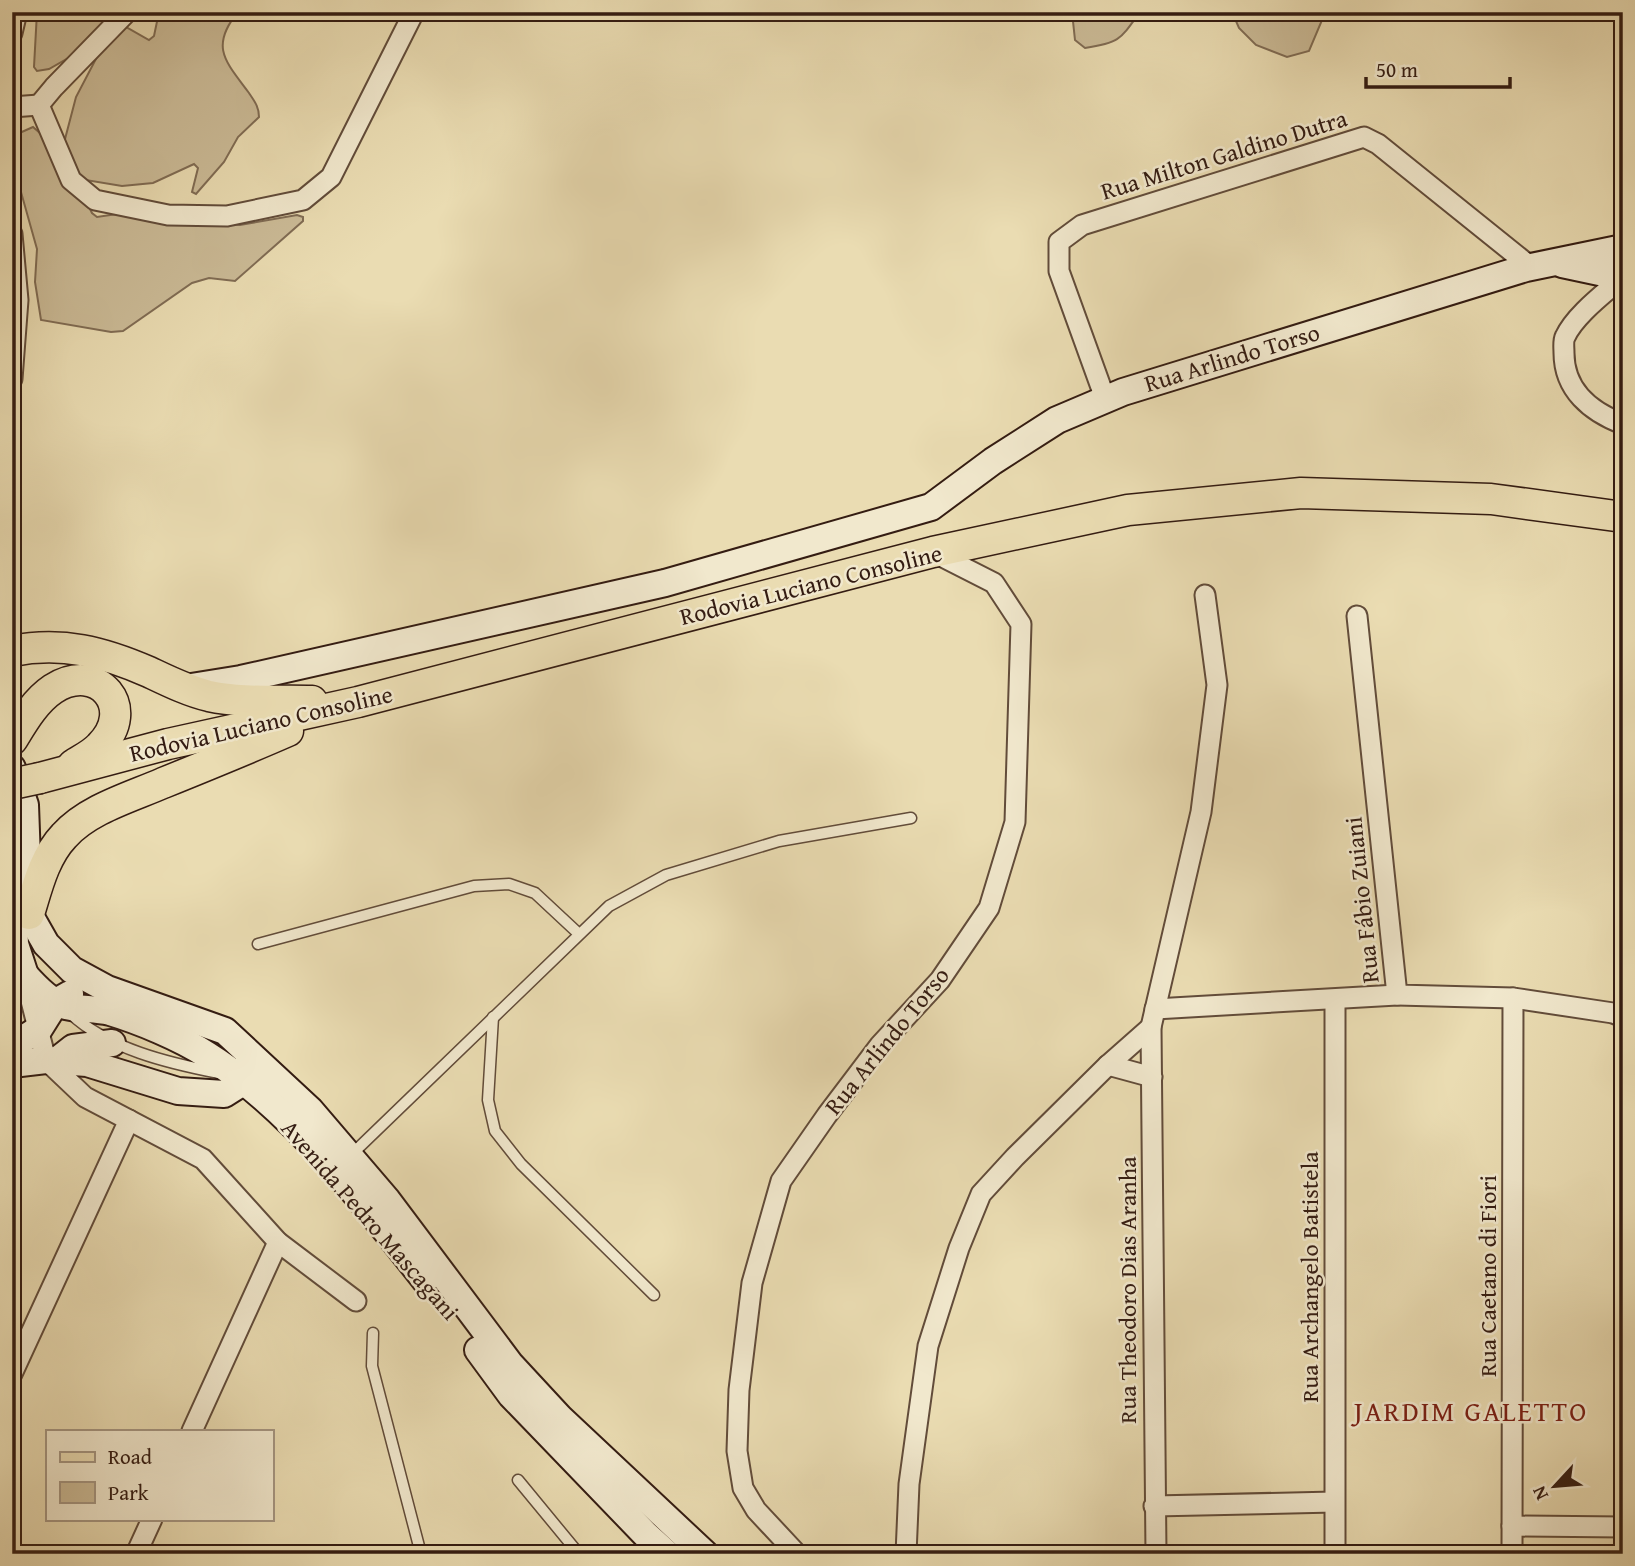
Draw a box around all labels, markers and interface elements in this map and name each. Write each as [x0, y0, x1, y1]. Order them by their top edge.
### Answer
scale bar [1366, 46, 1509, 90]
text: 50 m [1376, 54, 1418, 85]
street label: Rua Milton Galdino Dutra [1096, 100, 1352, 209]
street label: Rua Arlindo Torso [1140, 314, 1324, 401]
street label: Rodovia Luciano Consoline [676, 535, 946, 634]
street label: Rodovia Luciano Consoline [126, 676, 396, 771]
street label: Rua Fábio Zuiani [1335, 815, 1388, 985]
street label: Rua Arlindo Torso [816, 959, 957, 1122]
street label: Avenida Pedro Mascagani [273, 1112, 468, 1328]
street label: Rua Archangelo Batistela [1292, 1151, 1327, 1403]
street label: Rua Theodoro Dias Aranha [1110, 1156, 1145, 1424]
street label: Rua Caetano di Fiori [1470, 1175, 1505, 1377]
district label: JARDIM GALETTO [1351, 1390, 1588, 1431]
legend [46, 1430, 273, 1520]
text: Road [108, 1441, 153, 1472]
north arrow [1520, 1450, 1590, 1520]
text: Park [108, 1477, 149, 1508]
text: N [1524, 1481, 1555, 1505]

